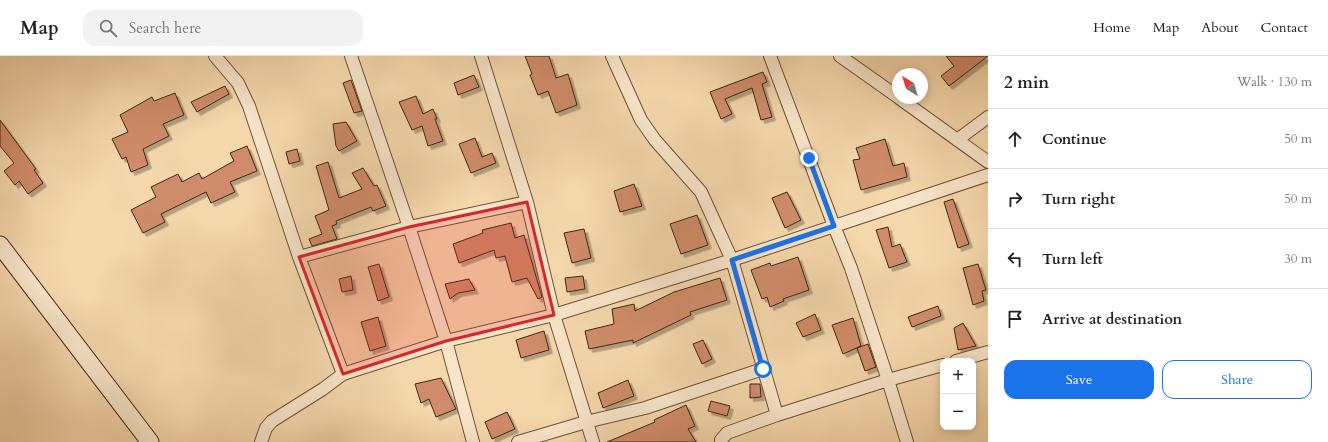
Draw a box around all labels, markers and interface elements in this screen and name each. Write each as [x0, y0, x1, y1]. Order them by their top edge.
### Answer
search box [83, 10, 363, 46]
text: Map [20, 15, 59, 41]
icon: search [97, 17, 119, 39]
text: Search here [129, 18, 201, 38]
text: Home [1093, 18, 1131, 37]
text: Map [1153, 18, 1179, 37]
text: About [1201, 18, 1238, 37]
text: Contact [1260, 18, 1308, 37]
north arrow [892, 68, 928, 104]
text: 2 min [1004, 71, 1049, 94]
text: Walk · 130 m [1237, 73, 1312, 91]
icon: ahead [1004, 128, 1026, 150]
text: Continue [1042, 129, 1107, 149]
text: 50 m [1284, 130, 1312, 148]
route end [800, 149, 818, 167]
icon: right [1004, 188, 1026, 210]
text: Turn right [1042, 189, 1115, 209]
text: 50 m [1284, 190, 1312, 208]
icon: left [1004, 248, 1026, 270]
text: Turn left [1042, 249, 1103, 269]
text: 30 m [1284, 250, 1312, 268]
icon: arrive [1004, 308, 1026, 330]
text: Arrive at destination [1042, 309, 1182, 329]
map controls [940, 358, 976, 430]
button: + [940, 358, 976, 394]
route start [754, 360, 772, 378]
button: Save [1004, 360, 1154, 399]
button: Share [1162, 360, 1312, 399]
button: − [940, 394, 976, 430]

